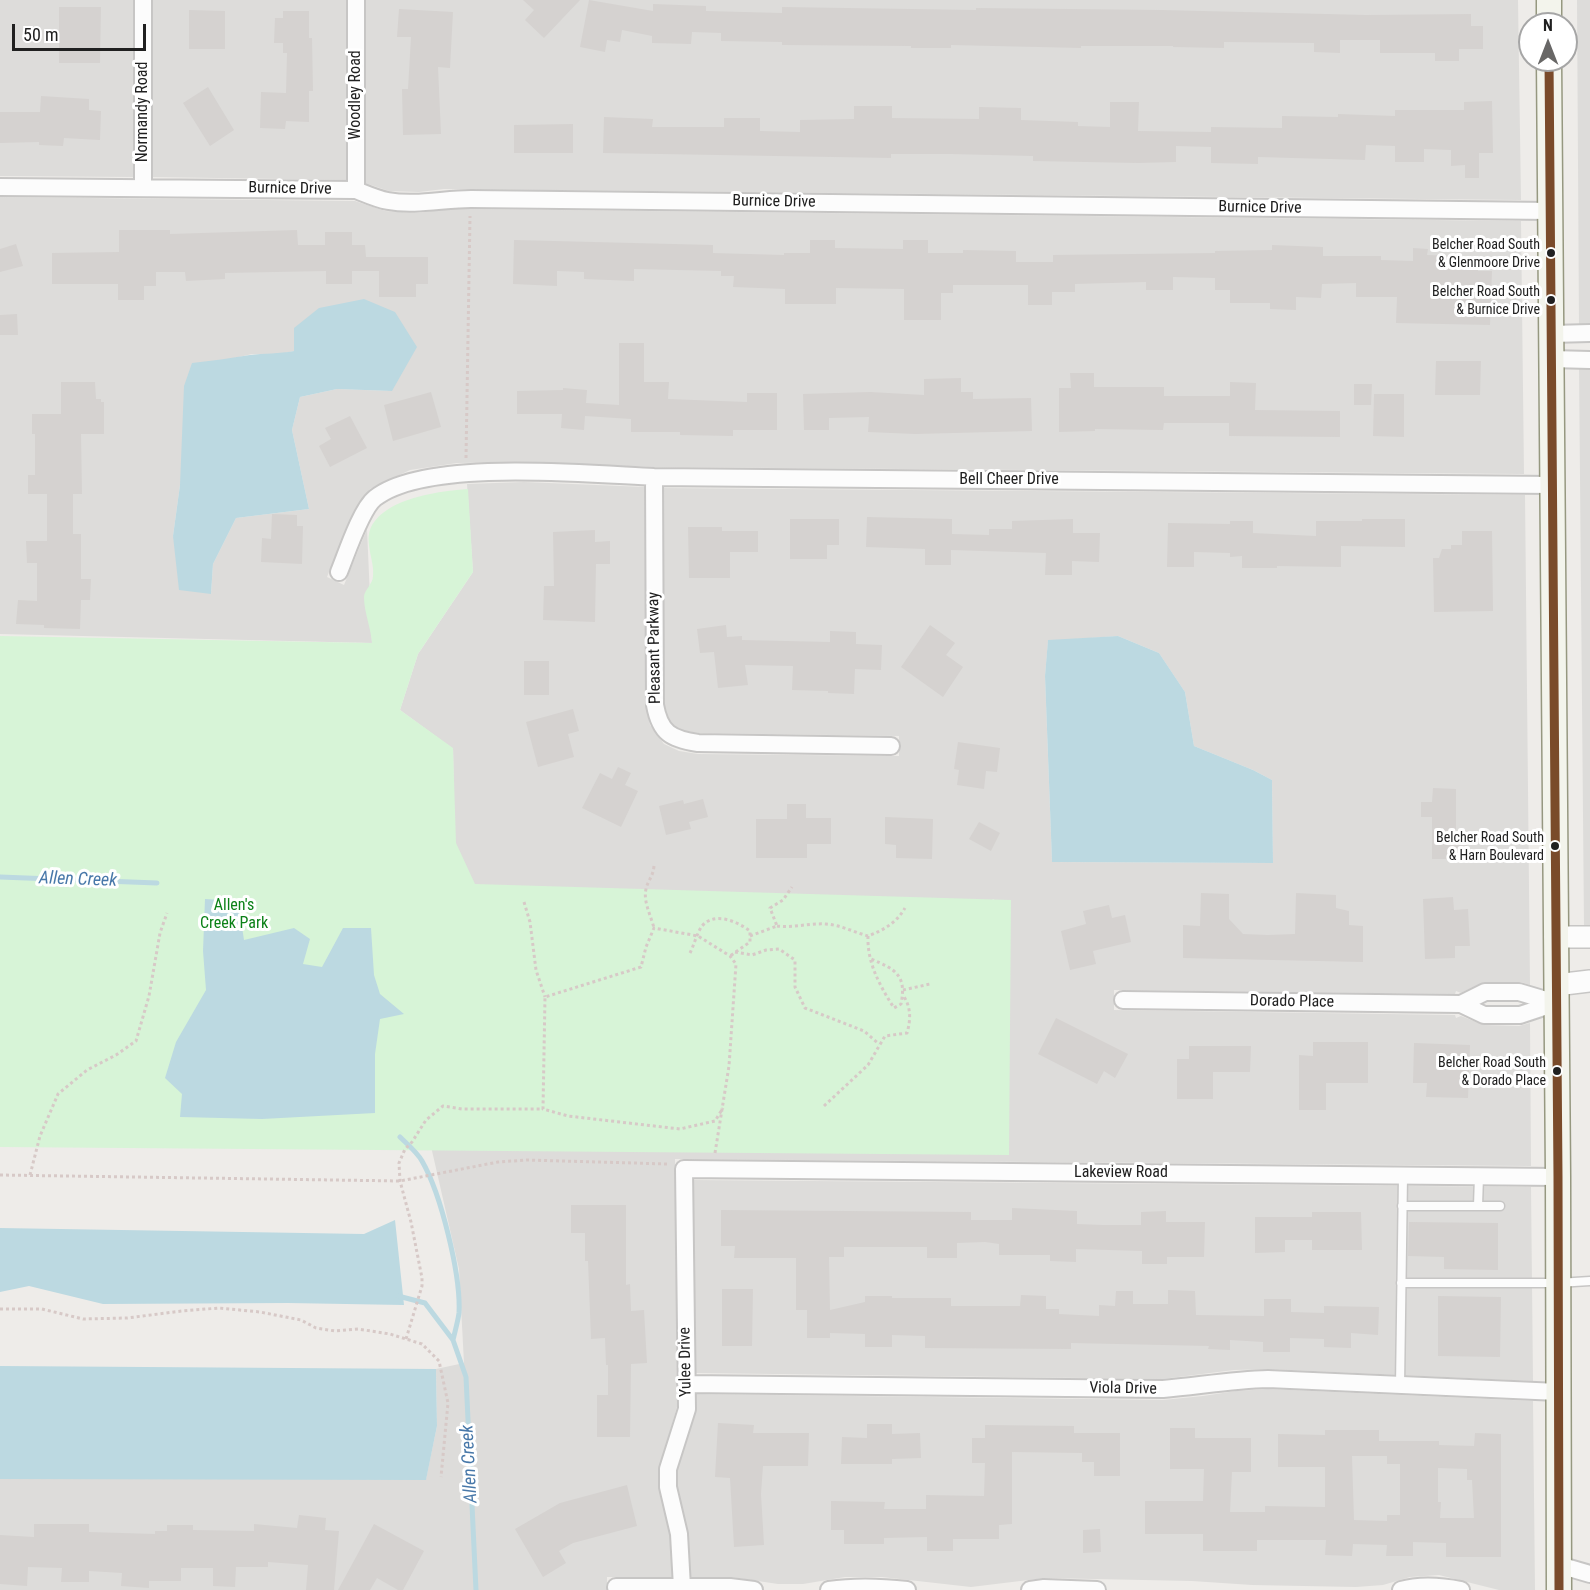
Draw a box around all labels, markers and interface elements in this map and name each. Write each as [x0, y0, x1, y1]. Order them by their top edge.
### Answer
scale bar [15, 12, 148, 50]
north arrow [1518, 12, 1578, 72]
text: N [1543, 16, 1553, 35]
text: 50 m [23, 24, 58, 45]
street label: Woodley Road [346, 50, 366, 140]
street label: Normandy Road [133, 62, 153, 162]
street label: Burnice Drive [248, 179, 332, 199]
street label: Burnice Drive [732, 192, 816, 212]
street label: Burnice Drive [1218, 198, 1302, 218]
place label: Belcher Road South & Glenmoore Drive [1432, 237, 1540, 270]
marker: Belcher Road South & Glenmoore Drive [1545, 247, 1557, 259]
place label: Belcher Road South & Burnice Drive [1432, 284, 1540, 316]
marker: Belcher Road South & Burnice Drive [1545, 294, 1557, 306]
street label: Bell Cheer Drive [959, 470, 1059, 490]
street label: Pleasant Parkway [644, 592, 666, 704]
place label: Belcher Road South & Harn Boulevard [1436, 830, 1544, 862]
marker: Belcher Road South & Harn Boulevard [1549, 840, 1561, 852]
water label: Allen Creek [39, 868, 117, 892]
park label: Allen's Creek Park [200, 896, 268, 934]
street label: Dorado Place [1250, 992, 1334, 1012]
place label: Belcher Road South & Dorado Place [1438, 1055, 1546, 1088]
marker: Belcher Road South & Dorado Place [1551, 1065, 1563, 1077]
street label: Lakeview Road [1074, 1163, 1168, 1183]
street label: Yulee Drive [676, 1327, 696, 1397]
street label: Viola Drive [1089, 1379, 1157, 1399]
water label: Allen Creek [457, 1424, 483, 1504]

